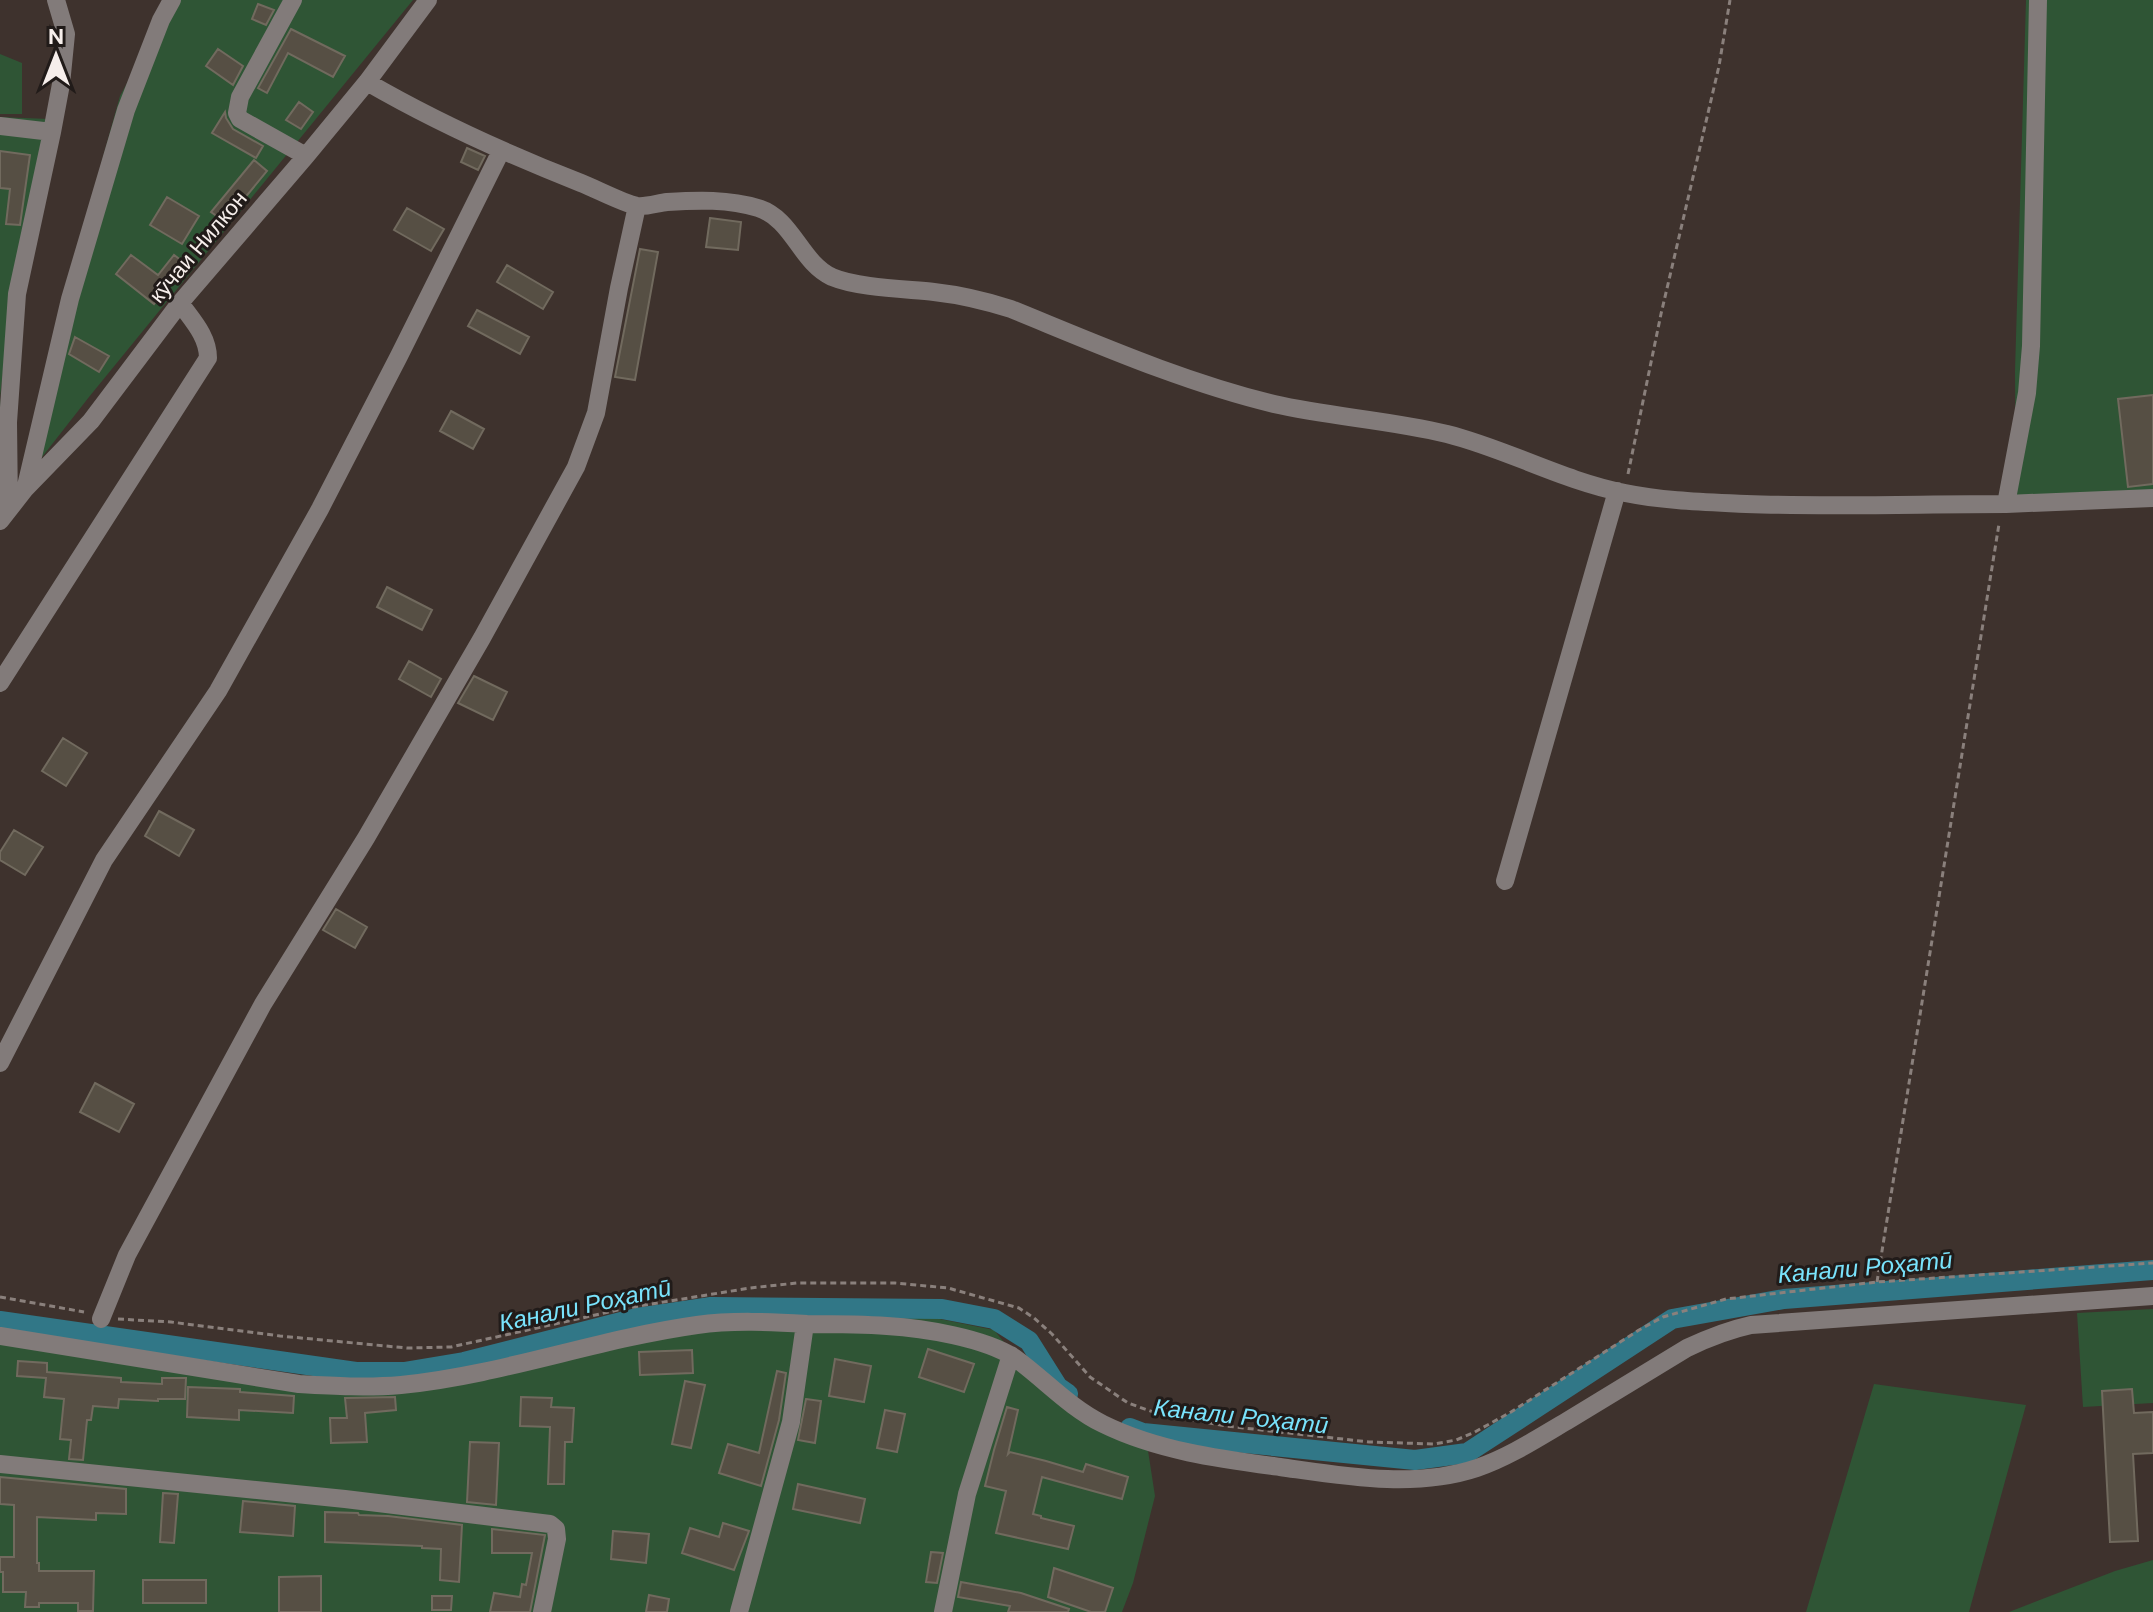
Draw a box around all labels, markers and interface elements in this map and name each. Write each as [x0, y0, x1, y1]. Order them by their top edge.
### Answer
north arrow [16, 16, 96, 96]
text: N [48, 22, 64, 51]
street label: кӯчаи Нилкон [143, 185, 253, 309]
water label: Канали Роҳатӣ [1776, 1244, 1954, 1290]
water label: Канали Роҳатӣ [496, 1272, 674, 1338]
water label: Канали Роҳатӣ [1152, 1391, 1330, 1441]

